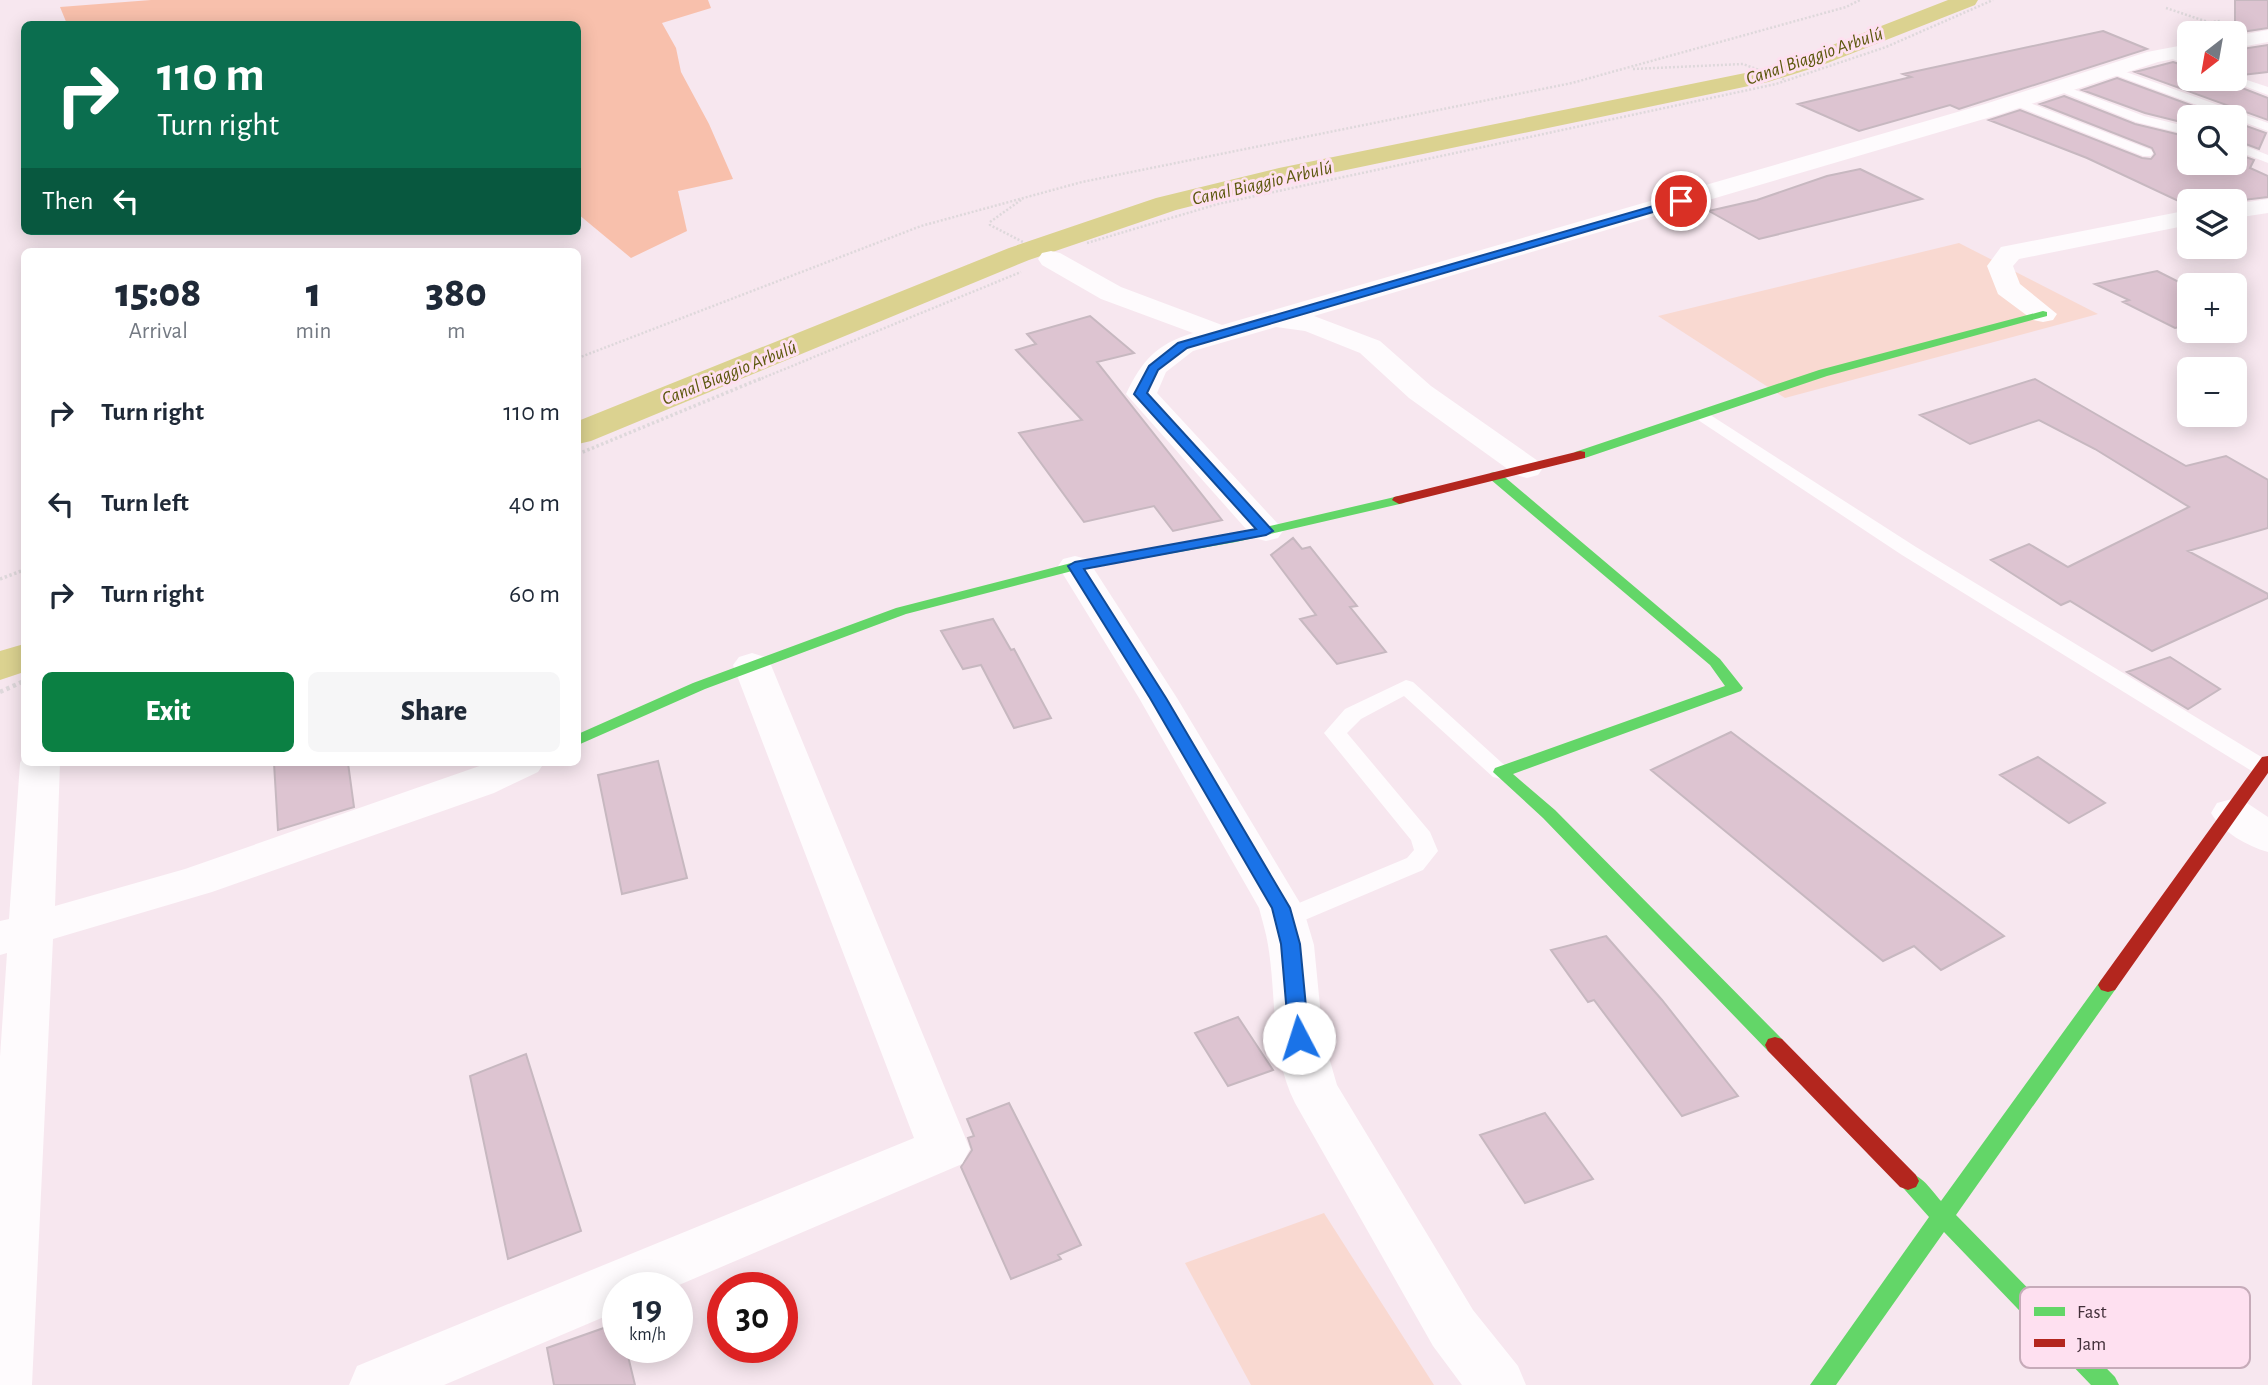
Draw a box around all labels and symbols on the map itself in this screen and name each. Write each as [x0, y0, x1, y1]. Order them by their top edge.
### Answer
north arrow [2177, 21, 2247, 91]
water label: Canal Biaggio Arbulú [1744, 24, 1885, 89]
water label: Canal Biaggio Arbulú [1190, 158, 1334, 209]
pin [1651, 171, 1711, 231]
water label: Canal Biaggio Arbulú [659, 338, 800, 409]
position arrow [1262, 1001, 1336, 1075]
speed limit sign: 30 [707, 1272, 798, 1363]
legend [2020, 1287, 2250, 1368]
text: Fast [2077, 1303, 2107, 1322]
text: Jam [2077, 1335, 2106, 1354]

